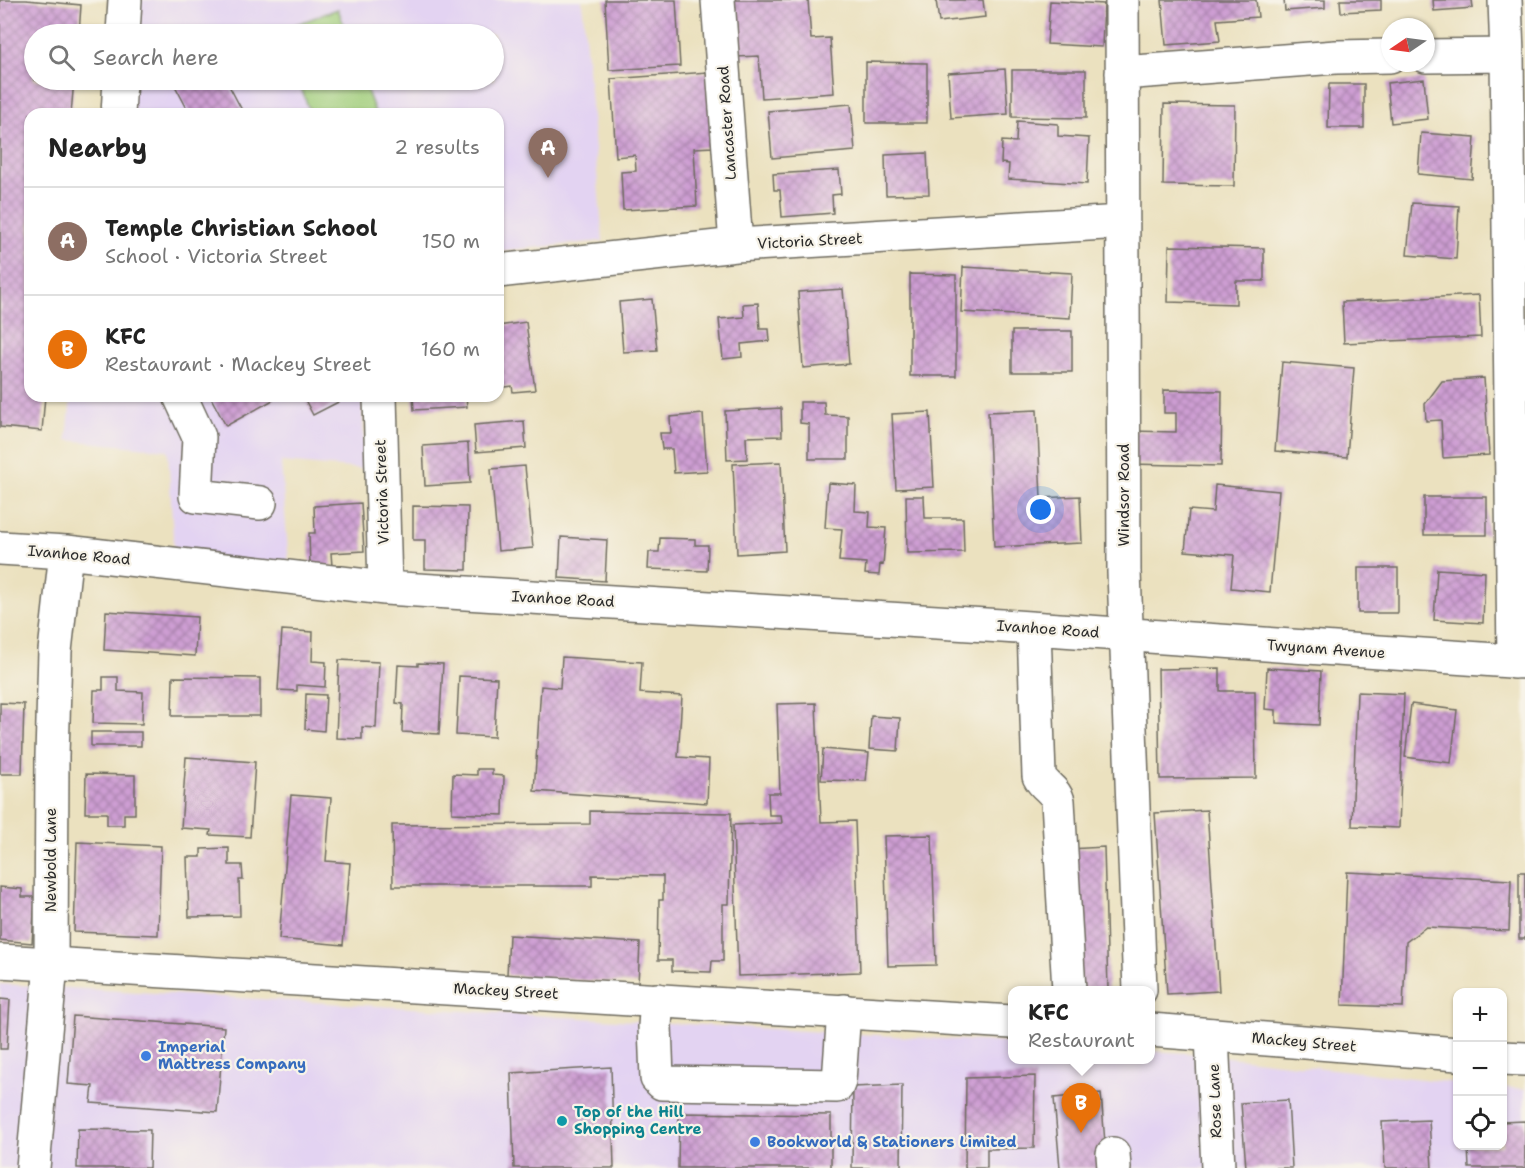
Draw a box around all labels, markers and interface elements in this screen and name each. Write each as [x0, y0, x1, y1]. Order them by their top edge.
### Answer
north arrow [1381, 18, 1435, 72]
search box [24, 24, 504, 90]
icon: search [45, 41, 78, 74]
text: Search here [93, 43, 219, 72]
street label: Lancaster Road [713, 65, 741, 181]
pin: A [528, 128, 568, 178]
text: Nearby [48, 130, 147, 165]
text: 2 results [394, 134, 480, 160]
text: Temple Christian School [105, 214, 377, 243]
text: A [60, 228, 75, 254]
text: 150 m [422, 228, 480, 254]
street label: Victoria Street [757, 228, 863, 254]
text: School · Victoria Street [105, 243, 328, 269]
text: KFC [105, 322, 146, 351]
text: B [61, 336, 74, 362]
text: 160 m [421, 336, 480, 362]
text: Restaurant · Mackey Street [105, 351, 372, 377]
street label: Victoria Street [370, 439, 394, 545]
street label: Windsor Road [1114, 443, 1134, 546]
your location [1026, 495, 1055, 524]
street label: Ivanhoe Road [27, 541, 132, 569]
street label: Ivanhoe Road [511, 586, 615, 612]
street label: Ivanhoe Road [996, 615, 1101, 643]
street label: Twynam Avenue [1266, 635, 1386, 663]
street label: Newbold Lane [41, 808, 61, 912]
street label: Mackey Street [453, 978, 559, 1004]
popup [1008, 986, 1155, 1064]
map controls [1453, 988, 1507, 1150]
button: + [1453, 988, 1507, 1042]
text: KFC [1028, 998, 1069, 1027]
text: Restaurant [1028, 1027, 1135, 1053]
street label: Mackey Street [1251, 1027, 1357, 1057]
place label: Imperial Mattress Company [158, 1037, 306, 1074]
button: − [1453, 1042, 1507, 1096]
marker: Imperial Mattress Company [139, 1049, 153, 1063]
street label: Rose Lane [1204, 1063, 1226, 1139]
pin: B [1062, 1084, 1100, 1133]
button: locate [1453, 1096, 1507, 1150]
place label: Top of the Hill Shopping Centre [574, 1102, 701, 1139]
marker: Top of the Hill Shopping Centre [555, 1114, 569, 1128]
place label: Bookworld & Stationers Limited [767, 1132, 1017, 1152]
marker: Bookworld & Stationers Limited [748, 1135, 762, 1149]

